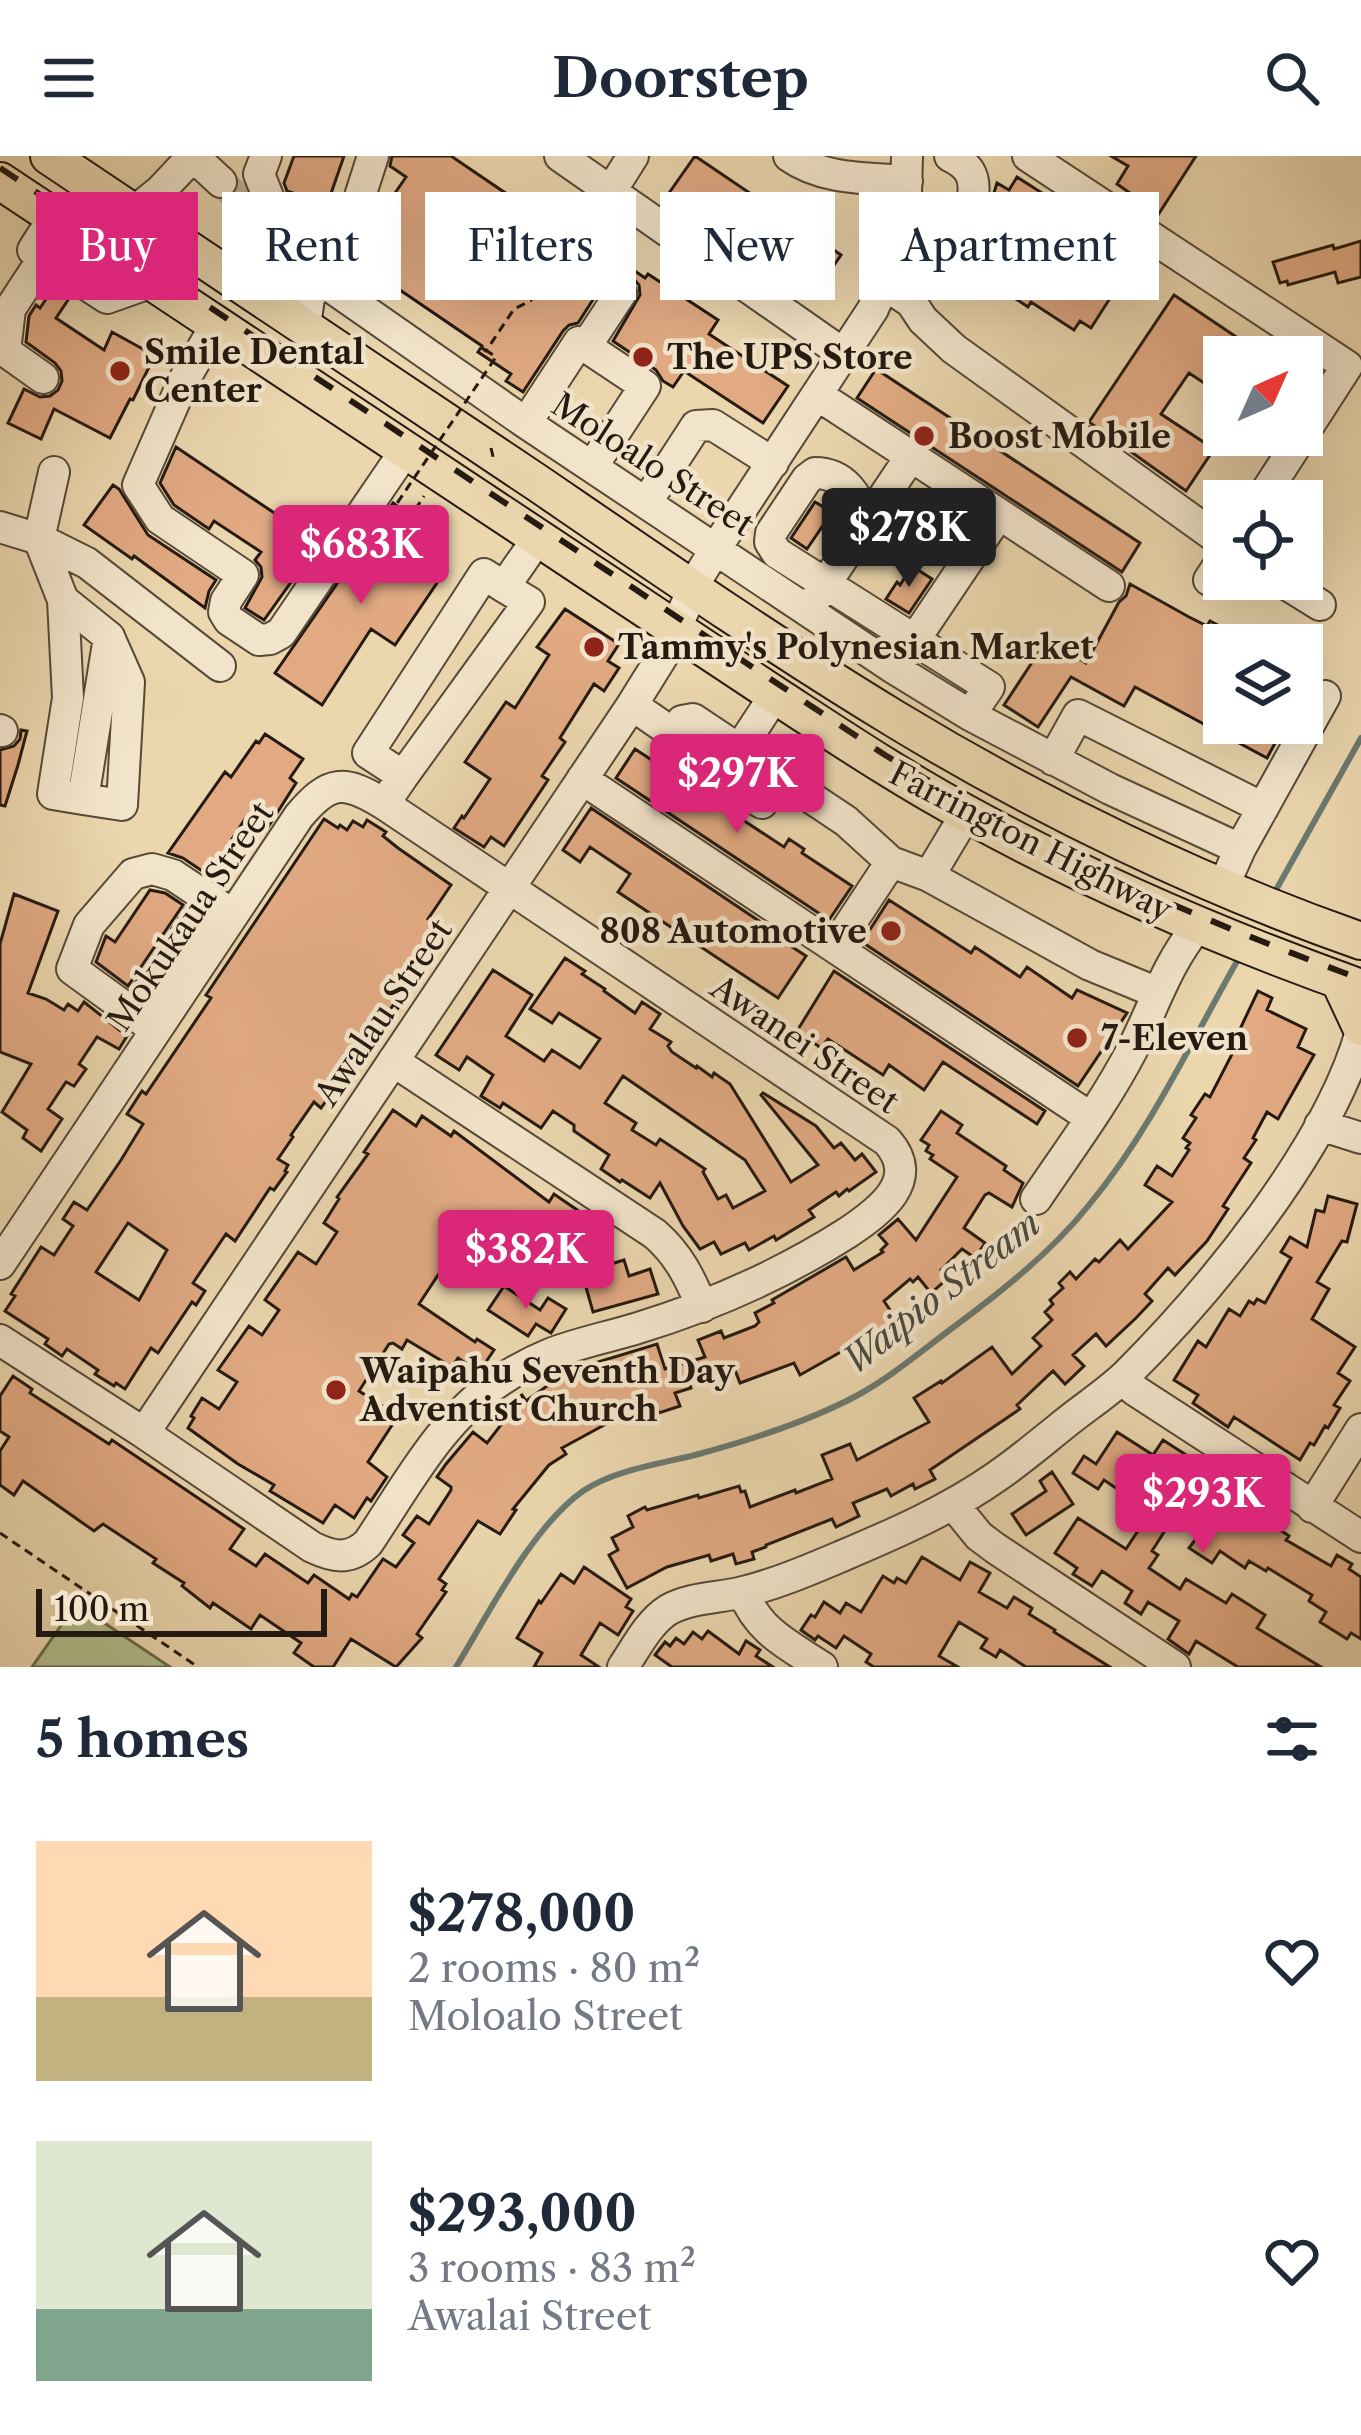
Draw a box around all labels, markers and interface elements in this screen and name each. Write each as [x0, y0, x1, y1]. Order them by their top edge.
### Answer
icon: menu [36, 45, 102, 111]
text: Doorstep [552, 45, 809, 111]
icon: search [1259, 45, 1325, 111]
chip: Buy [36, 192, 198, 300]
chip: Rent [222, 192, 401, 300]
chip: Filters [425, 192, 636, 300]
chip: New [660, 192, 835, 300]
chip: Apartment [859, 192, 1159, 300]
place label: Smile Dental Center [144, 332, 364, 411]
north arrow [1203, 336, 1323, 456]
map controls [1203, 336, 1323, 744]
place label: The UPS Store [667, 337, 913, 378]
marker: The UPS Store [630, 344, 656, 370]
marker: Smile Dental Center [107, 358, 133, 384]
street label: Moloalo Street [544, 384, 762, 545]
place label: Boost Mobile [948, 416, 1171, 457]
marker: Boost Mobile [911, 423, 937, 449]
button: locate [1203, 480, 1323, 600]
pin: $278K [825, 488, 993, 590]
text: $278K [849, 503, 969, 551]
pin: $683K [277, 505, 445, 607]
text: $683K [300, 520, 422, 568]
button: layers [1203, 624, 1323, 744]
place label: Tammy's Polynesian Market [618, 627, 1094, 668]
marker: Tammy's Polynesian Market [581, 634, 607, 660]
pin: $297K [653, 734, 821, 836]
text: $297K [677, 749, 797, 797]
street label: Farrington Highway [883, 752, 1180, 931]
street label: Mokukaua Street [99, 794, 282, 1039]
street label: Awalau Street [305, 911, 461, 1114]
place label: 808 Automotive [599, 911, 867, 952]
marker: 808 Automotive [878, 918, 904, 944]
street label: Awanei Street [702, 966, 907, 1122]
place label: 7-Eleven [1101, 1018, 1248, 1059]
marker: 7-Eleven [1064, 1025, 1090, 1051]
water label: Waipio Stream [833, 1201, 1049, 1383]
pin: $382K [442, 1210, 610, 1312]
text: $382K [465, 1225, 587, 1273]
place label: Waipahu Seventh Day Adventist Church [359, 1351, 735, 1430]
marker: Waipahu Seventh Day Adventist Church [323, 1377, 349, 1403]
pin: $293K [1119, 1454, 1287, 1556]
text: $293K [1142, 1469, 1264, 1517]
scale bar [36, 1583, 327, 1636]
text: 100 m [54, 1589, 149, 1630]
icon: filters [1259, 1706, 1325, 1772]
text: 5 homes [36, 1708, 249, 1770]
text: $278,000 [408, 1882, 635, 1944]
icon: home [132, 1889, 276, 2033]
icon: heart [1259, 1928, 1325, 1994]
text: 2 rooms · 80 m² [408, 1944, 700, 1992]
text: Moloalo Street [408, 1992, 683, 2040]
text: $293,000 [408, 2182, 637, 2244]
icon: home [132, 2189, 276, 2333]
icon: heart [1259, 2228, 1325, 2294]
text: 3 rooms · 83 m² [408, 2244, 696, 2292]
text: Awalai Street [408, 2292, 651, 2340]

